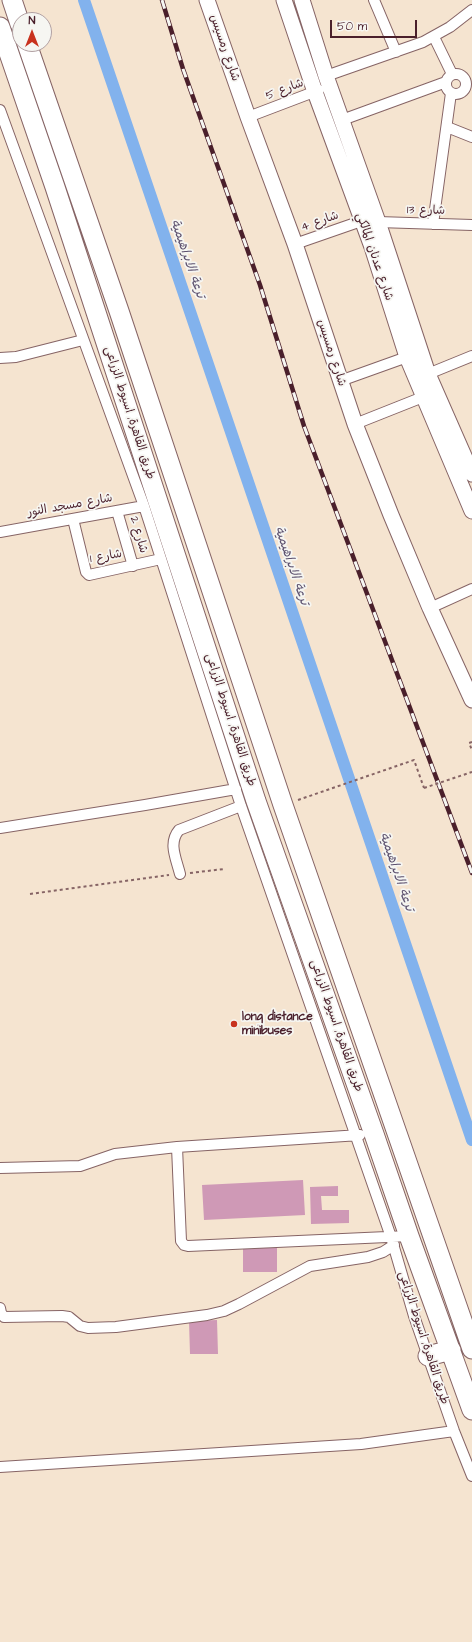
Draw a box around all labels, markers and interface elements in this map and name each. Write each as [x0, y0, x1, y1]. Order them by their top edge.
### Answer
north arrow [12, 12, 52, 52]
scale bar [332, 12, 419, 38]
text: N [29, 13, 35, 28]
street label: شارع رمسيس [206, 13, 242, 83]
text: 50 m [337, 18, 367, 35]
street label: شارع 5 [264, 76, 306, 104]
street label: شارع 13 [407, 203, 445, 219]
street label: شارع 4 [299, 209, 341, 235]
street label: شارع عدنان المالكي [352, 211, 396, 303]
water label: ترعة الابراهيمية [166, 218, 208, 300]
street label: شارع رمسيس [313, 318, 349, 388]
street label: طريق القاهرة, اسيوط الزراعى [101, 345, 157, 481]
street label: شارع مسجد النور [26, 491, 114, 521]
street label: شارع 2 [126, 515, 150, 555]
water label: ترعة الابراهيمية [270, 525, 312, 607]
street label: شارع 1 [89, 547, 123, 567]
street label: طريق القاهرة, اسيوط الزراعى [202, 652, 258, 788]
water label: ترعة الابراهيمية [375, 831, 417, 913]
street label: طريق القاهرة, اسيوط الزراعى [307, 958, 365, 1094]
place label: long distance minibuses [242, 1010, 313, 1038]
marker: long distance minibuses [229, 1019, 239, 1029]
street label: طريق القاهرة, اسيوط الزراعى [395, 1270, 451, 1406]

